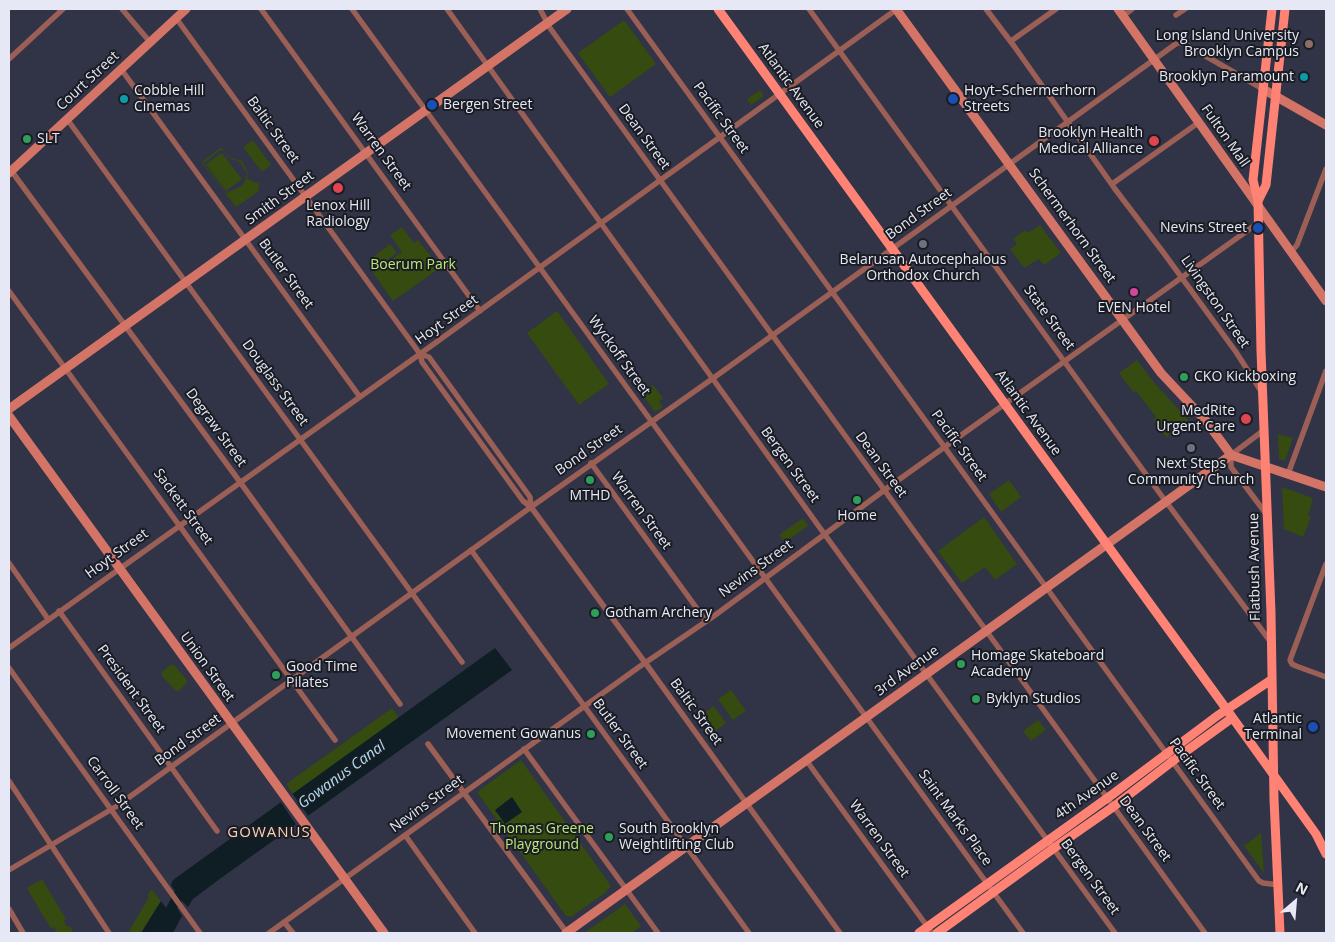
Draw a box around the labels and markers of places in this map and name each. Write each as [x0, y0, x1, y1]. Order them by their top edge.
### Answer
place label: Long Island University Brooklyn Campus [1156, 28, 1299, 60]
marker: Long Island University Brooklyn Campus [1303, 38, 1315, 50]
place label: Brooklyn Paramount [1159, 69, 1294, 85]
marker: Brooklyn Paramount [1298, 71, 1310, 83]
place label: Cobble Hill Cinemas [134, 83, 204, 115]
place label: Hoyt–Schermerhorn Streets [964, 83, 1096, 115]
marker: Hoyt–Schermerhorn Streets [946, 92, 960, 106]
marker: Cobble Hill Cinemas [118, 93, 130, 105]
place label: Bergen Street [443, 97, 532, 113]
marker: Bergen Street [425, 98, 439, 112]
place label: Brooklyn Health Medical Alliance [1038, 125, 1143, 158]
place label: SLT [37, 131, 60, 147]
marker: SLT [21, 133, 33, 145]
marker: Brooklyn Health Medical Alliance [1147, 134, 1161, 148]
marker: Lenox Hill Radiology [331, 181, 345, 195]
place label: Lenox Hill Radiology [306, 198, 370, 230]
place label: Nevins Street [1160, 220, 1247, 236]
marker: Nevins Street [1251, 221, 1265, 235]
marker: Belarusan Autocephalous Orthodox Church [917, 238, 929, 250]
place label: Belarusan Autocephalous Orthodox Church [840, 252, 1006, 284]
marker: EVEN Hotel [1128, 286, 1140, 298]
place label: EVEN Hotel [1097, 300, 1171, 316]
place label: CKO Kickboxing [1194, 369, 1296, 385]
marker: CKO Kickboxing [1178, 371, 1190, 383]
place label: MedRite Urgent Care [1156, 403, 1235, 436]
marker: MedRite Urgent Care [1239, 412, 1253, 426]
marker: Next Steps Community Church [1185, 442, 1197, 454]
place label: Next Steps Community Church [1128, 456, 1254, 488]
marker: MTHD [584, 474, 596, 486]
place label: MTHD [570, 488, 610, 504]
marker: Home [851, 494, 863, 506]
place label: Home [837, 508, 877, 524]
place label: Gotham Archery [605, 605, 712, 621]
marker: Gotham Archery [589, 607, 601, 619]
place label: Homage Skateboard Academy [971, 648, 1104, 680]
marker: Homage Skateboard Academy [955, 658, 967, 670]
place label: Good Time Pilates [286, 659, 357, 692]
marker: Good Time Pilates [270, 669, 282, 681]
place label: Byklyn Studios [986, 691, 1081, 707]
marker: Byklyn Studios [970, 693, 982, 705]
place label: Atlantic Terminal [1244, 711, 1302, 744]
marker: Atlantic Terminal [1306, 720, 1320, 734]
place label: Movement Gowanus [446, 726, 581, 742]
marker: Movement Gowanus [585, 728, 597, 740]
place label: South Brooklyn Weightlifting Club [619, 821, 734, 854]
marker: South Brooklyn Weightlifting Club [603, 831, 615, 843]

